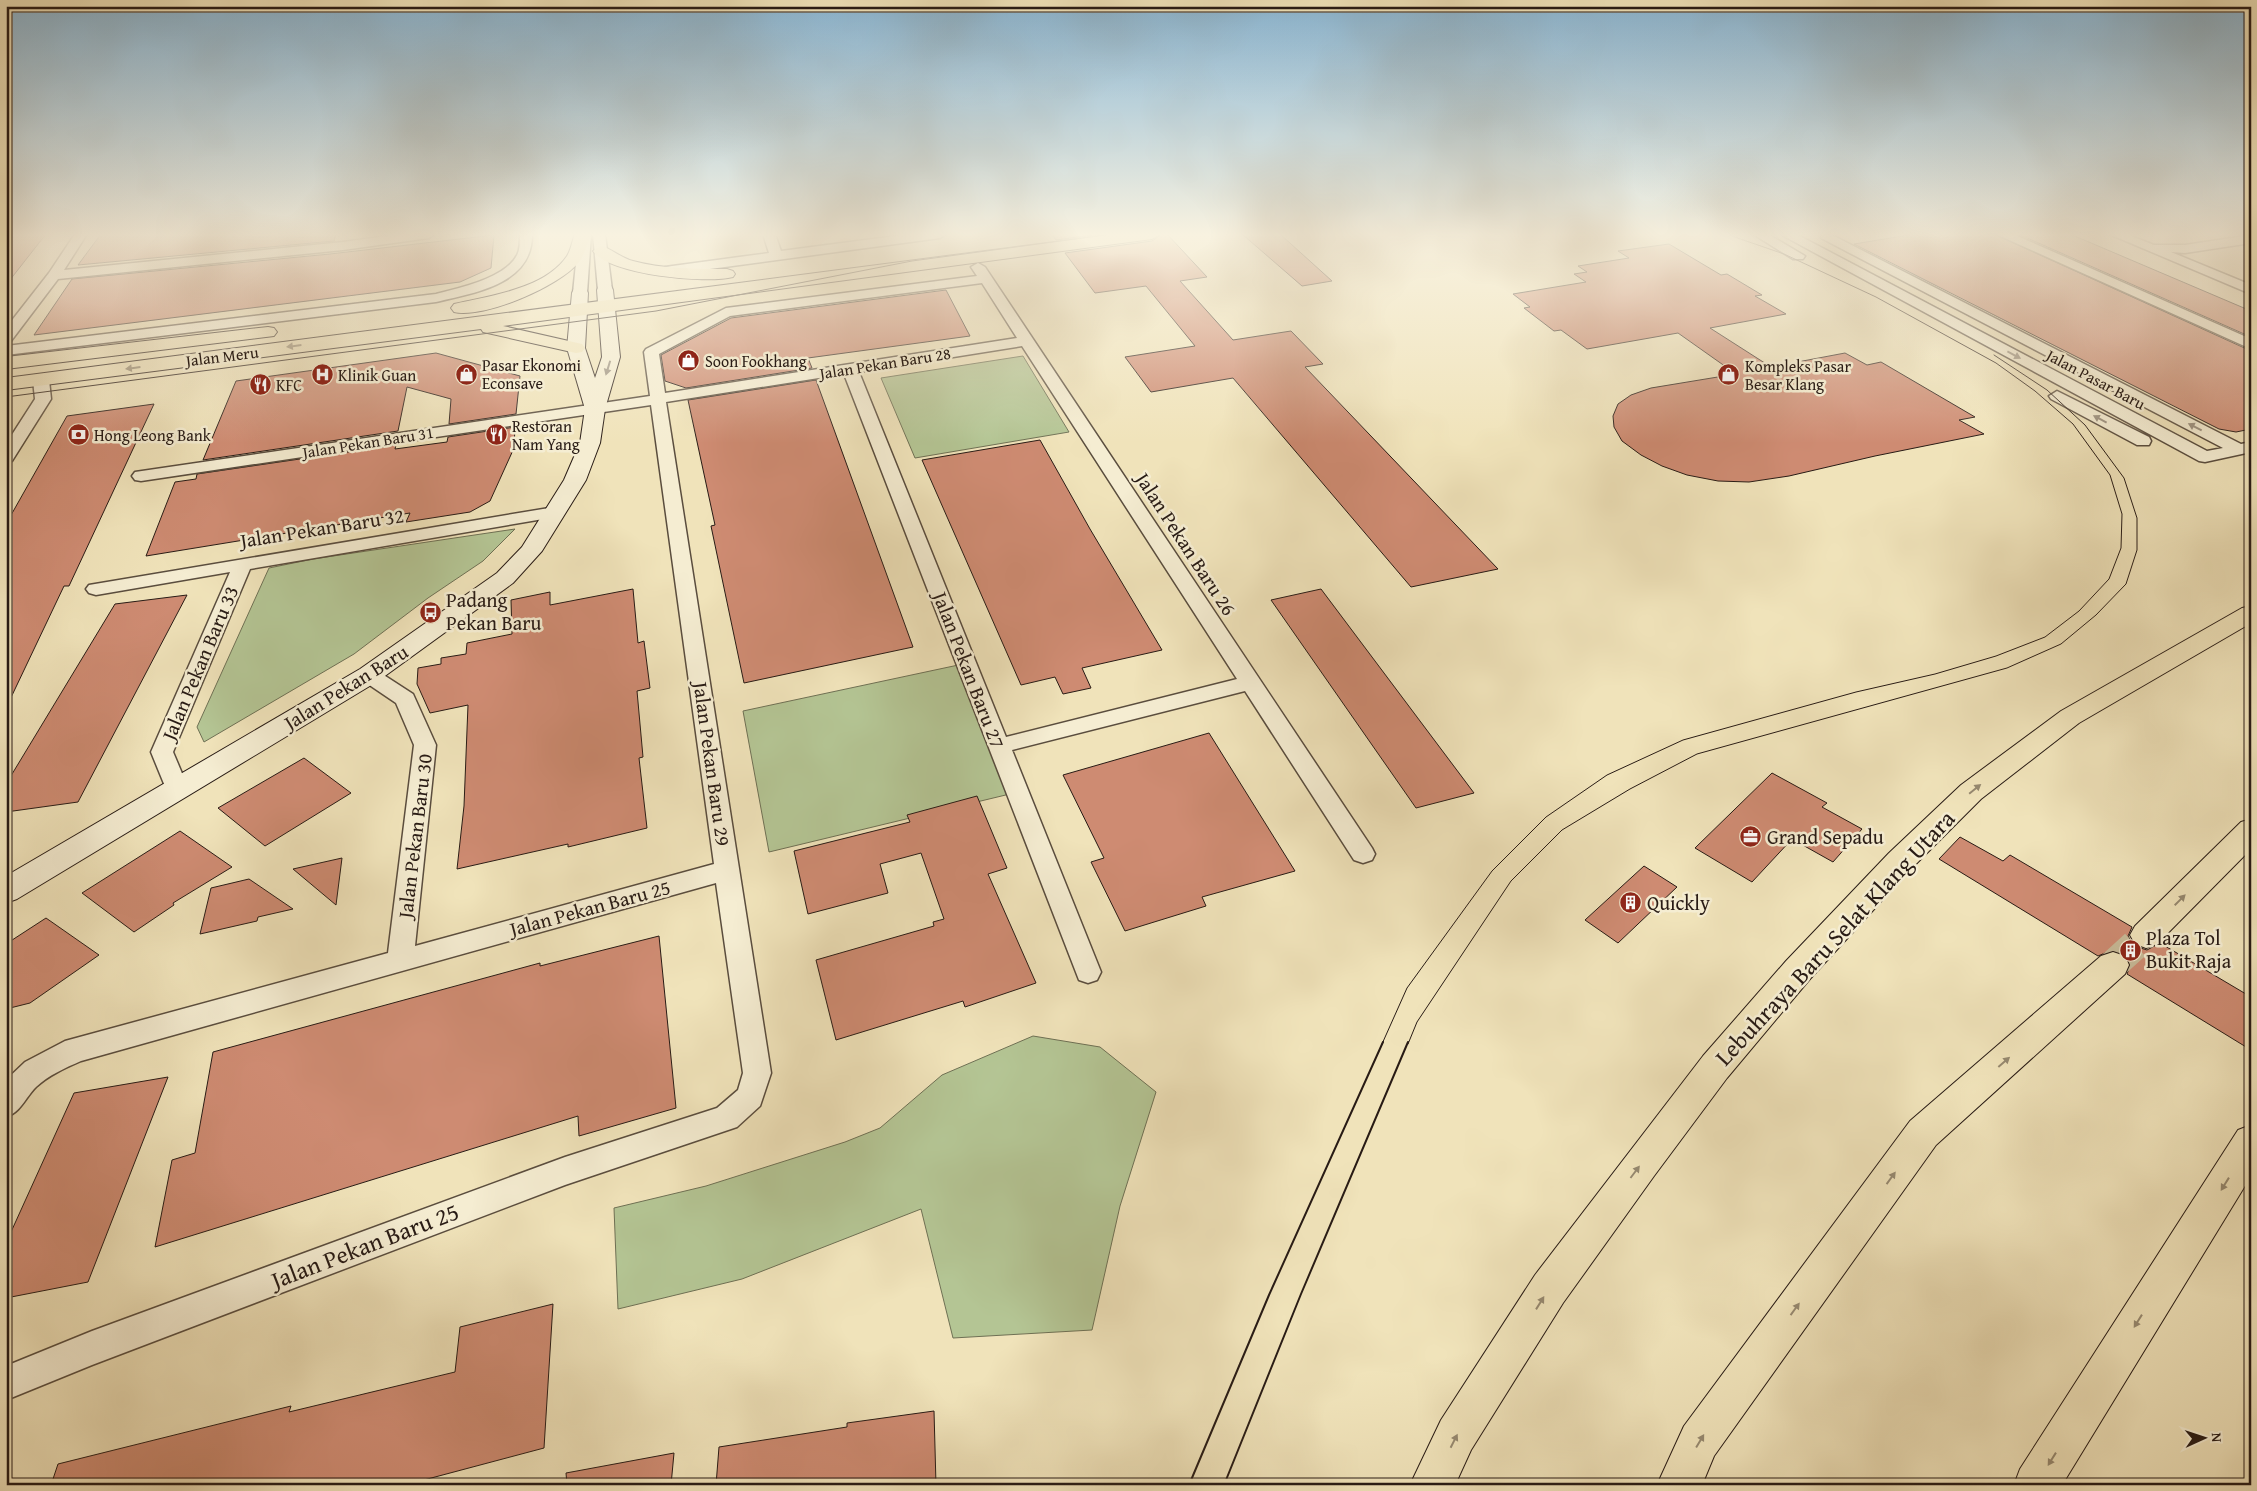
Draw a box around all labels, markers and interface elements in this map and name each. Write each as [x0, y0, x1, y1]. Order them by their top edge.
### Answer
street label: Jalan Meru [182, 340, 260, 373]
street label: Jalan Pekan Baru 28 [816, 341, 952, 386]
street label: Jalan Pasar Baru [2040, 342, 2150, 415]
one-way arrow [286, 343, 302, 351]
shop icon: Soon Fookhang [677, 349, 701, 373]
place label: Soon Fookhang [705, 349, 807, 373]
one-way arrow [2006, 351, 2021, 359]
place label: Pasar Ekonomi Econsave [482, 353, 581, 395]
place label: Kompleks Pasar Besar Klang [1745, 354, 1851, 396]
one-way arrow [604, 361, 611, 376]
shop icon: Pasar Ekonomi Econsave [454, 362, 478, 386]
hospital icon: Klinik Guan [310, 363, 334, 387]
place label: Klinik Guan [338, 363, 416, 387]
shop icon: Kompleks Pasar Besar Klang [1717, 363, 1741, 387]
one-way arrow [125, 364, 141, 372]
restaurant icon: KFC [248, 373, 272, 397]
place label: KFC [276, 373, 302, 397]
place label: Restoran Nam Yang [512, 414, 580, 456]
one-way arrow [2093, 414, 2106, 423]
street label: Jalan Pekan Baru 31 [299, 420, 435, 465]
bank icon: Hong Leong Bank [66, 423, 90, 447]
place label: Hong Leong Bank [94, 423, 212, 447]
restaurant icon: Restoran Nam Yang [484, 423, 508, 447]
one-way arrow [2187, 423, 2202, 431]
street label: Jalan Pekan Baru 26 [1128, 464, 1244, 621]
street label: Jalan Pekan Baru 32 [235, 500, 406, 555]
street label: Jalan Pekan Baru 33 [153, 581, 245, 747]
place label: Padang Pekan Baru [446, 585, 541, 637]
street label: Jalan Pekan Baru 27 [925, 585, 1013, 752]
bus stop icon: Padang Pekan Baru [418, 600, 442, 624]
street label: Jalan Pekan Baru [275, 637, 414, 738]
street label: Jalan Pekan Baru 29 [686, 677, 738, 848]
street label: Jalan Pekan Baru 30 [390, 752, 439, 923]
one-way arrow [1968, 784, 1981, 795]
street label: Lebuhraya Baru Selat Klang Utara [1706, 801, 1963, 1073]
place label: Grand Sepadu [1767, 822, 1884, 851]
office icon: Grand Sepadu [1739, 825, 1763, 849]
street label: Jalan Pekan Baru 25 [503, 872, 673, 944]
place label: Quickly [1647, 888, 1710, 917]
building icon: Quickly [1619, 891, 1643, 915]
one-way arrow [2174, 895, 2186, 907]
place label: Plaza Tol Bukit Raja [2146, 923, 2232, 975]
building icon: Plaza Tol Bukit Raja [2118, 938, 2142, 962]
one-way arrow [1997, 1056, 2009, 1068]
one-way arrow [1630, 1165, 1640, 1179]
one-way arrow [1886, 1171, 1896, 1184]
one-way arrow [2220, 1177, 2229, 1190]
street label: Jalan Pekan Baru 25 [263, 1194, 464, 1298]
one-way arrow [1535, 1297, 1544, 1310]
one-way arrow [1790, 1302, 1800, 1316]
one-way arrow [2134, 1315, 2143, 1328]
north arrow [2180, 1414, 2230, 1464]
text: N [2207, 1432, 2227, 1443]
one-way arrow [1450, 1434, 1458, 1448]
one-way arrow [1696, 1434, 1705, 1447]
one-way arrow [2047, 1452, 2056, 1465]

